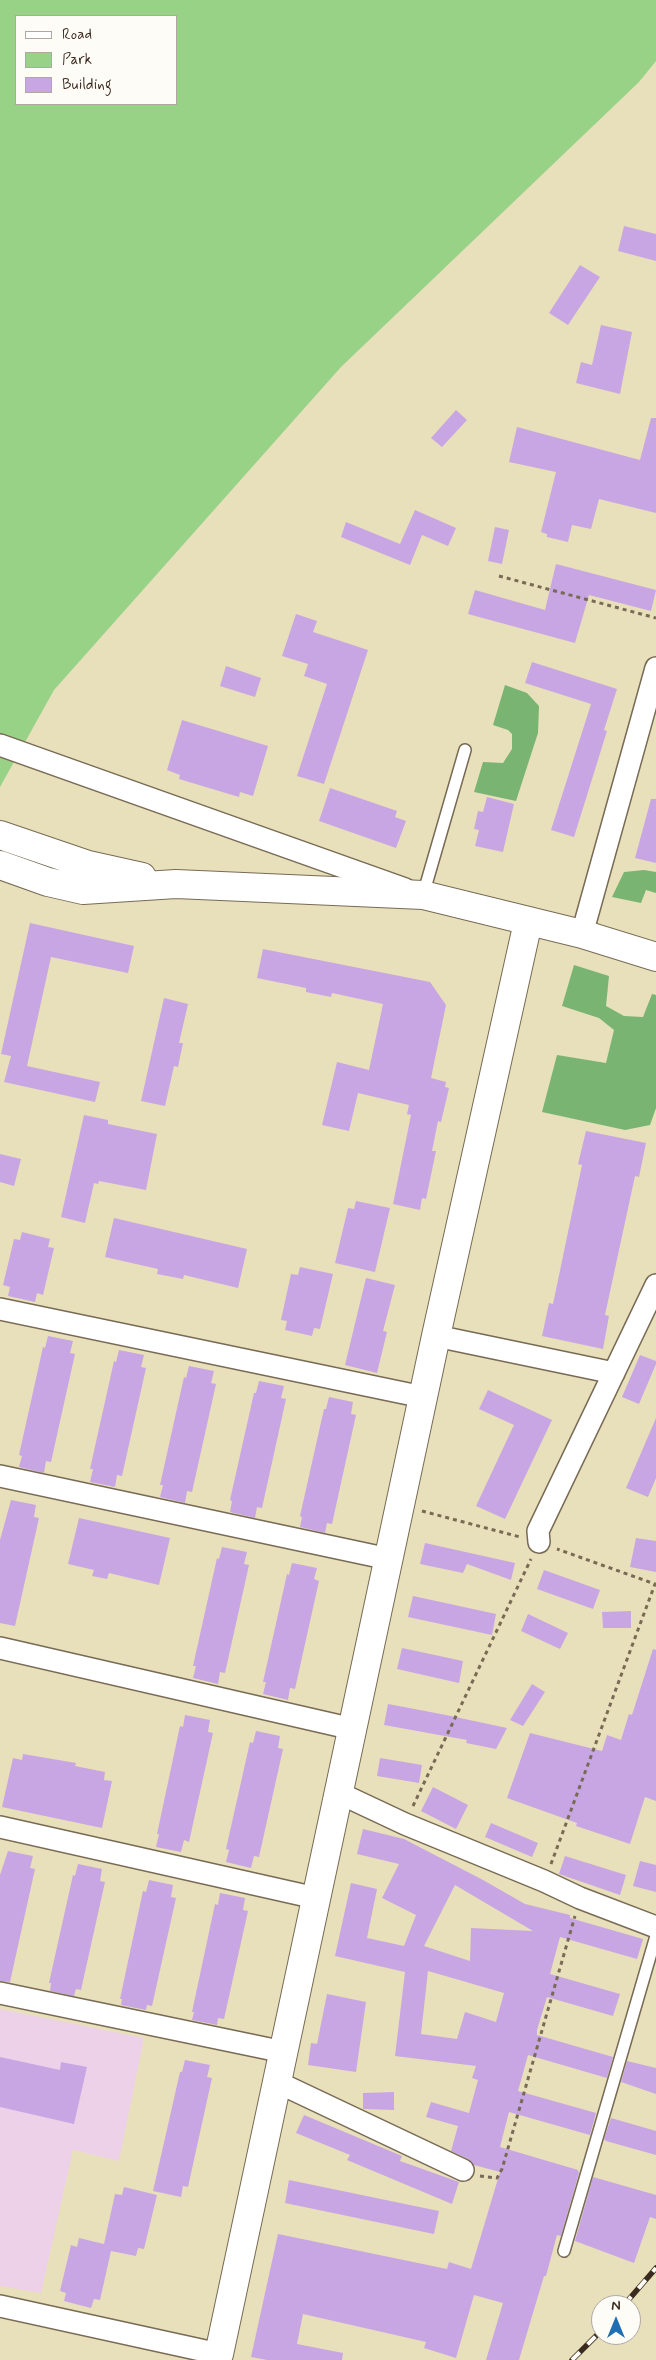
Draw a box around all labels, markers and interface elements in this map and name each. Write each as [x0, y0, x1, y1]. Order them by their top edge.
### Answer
legend [15, 15, 178, 105]
text: Road [62, 25, 92, 45]
text: Park [62, 50, 92, 70]
text: Building [62, 75, 112, 95]
north arrow [591, 2295, 641, 2345]
text: N [611, 2297, 621, 2315]

